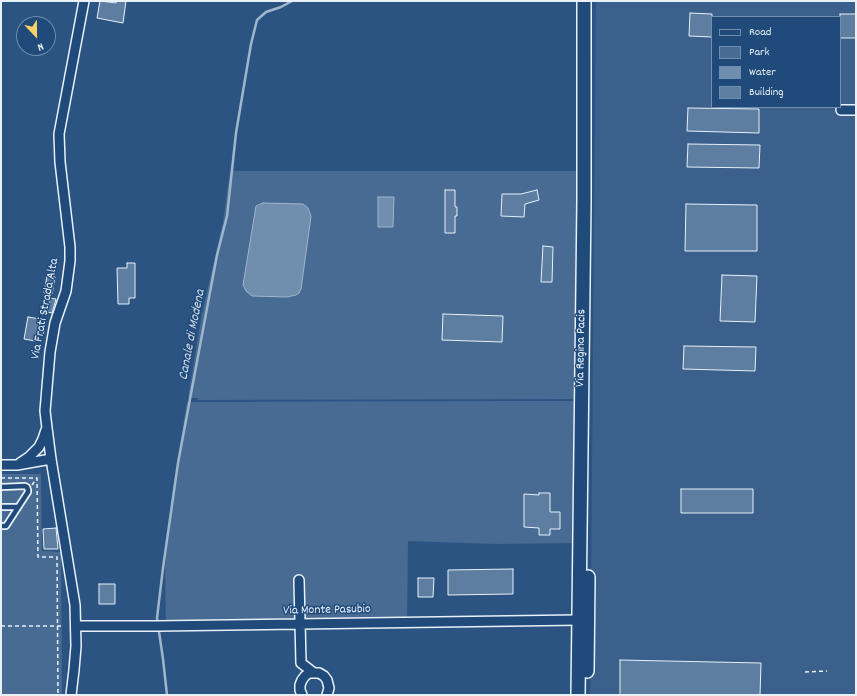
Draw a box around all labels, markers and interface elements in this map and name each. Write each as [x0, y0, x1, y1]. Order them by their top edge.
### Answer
north arrow [16, 16, 56, 56]
legend [711, 16, 841, 108]
text: Road [749, 24, 771, 41]
text: N [35, 38, 46, 55]
text: Park [749, 44, 769, 61]
text: Water [749, 64, 776, 81]
text: Building [749, 84, 784, 101]
street label: Via Frati Strada Alta [29, 257, 63, 361]
water label: Canale di Modena [176, 288, 210, 382]
street label: Via Regina Pacis [574, 309, 590, 387]
street label: Via Monte Pasubio [283, 602, 371, 620]

